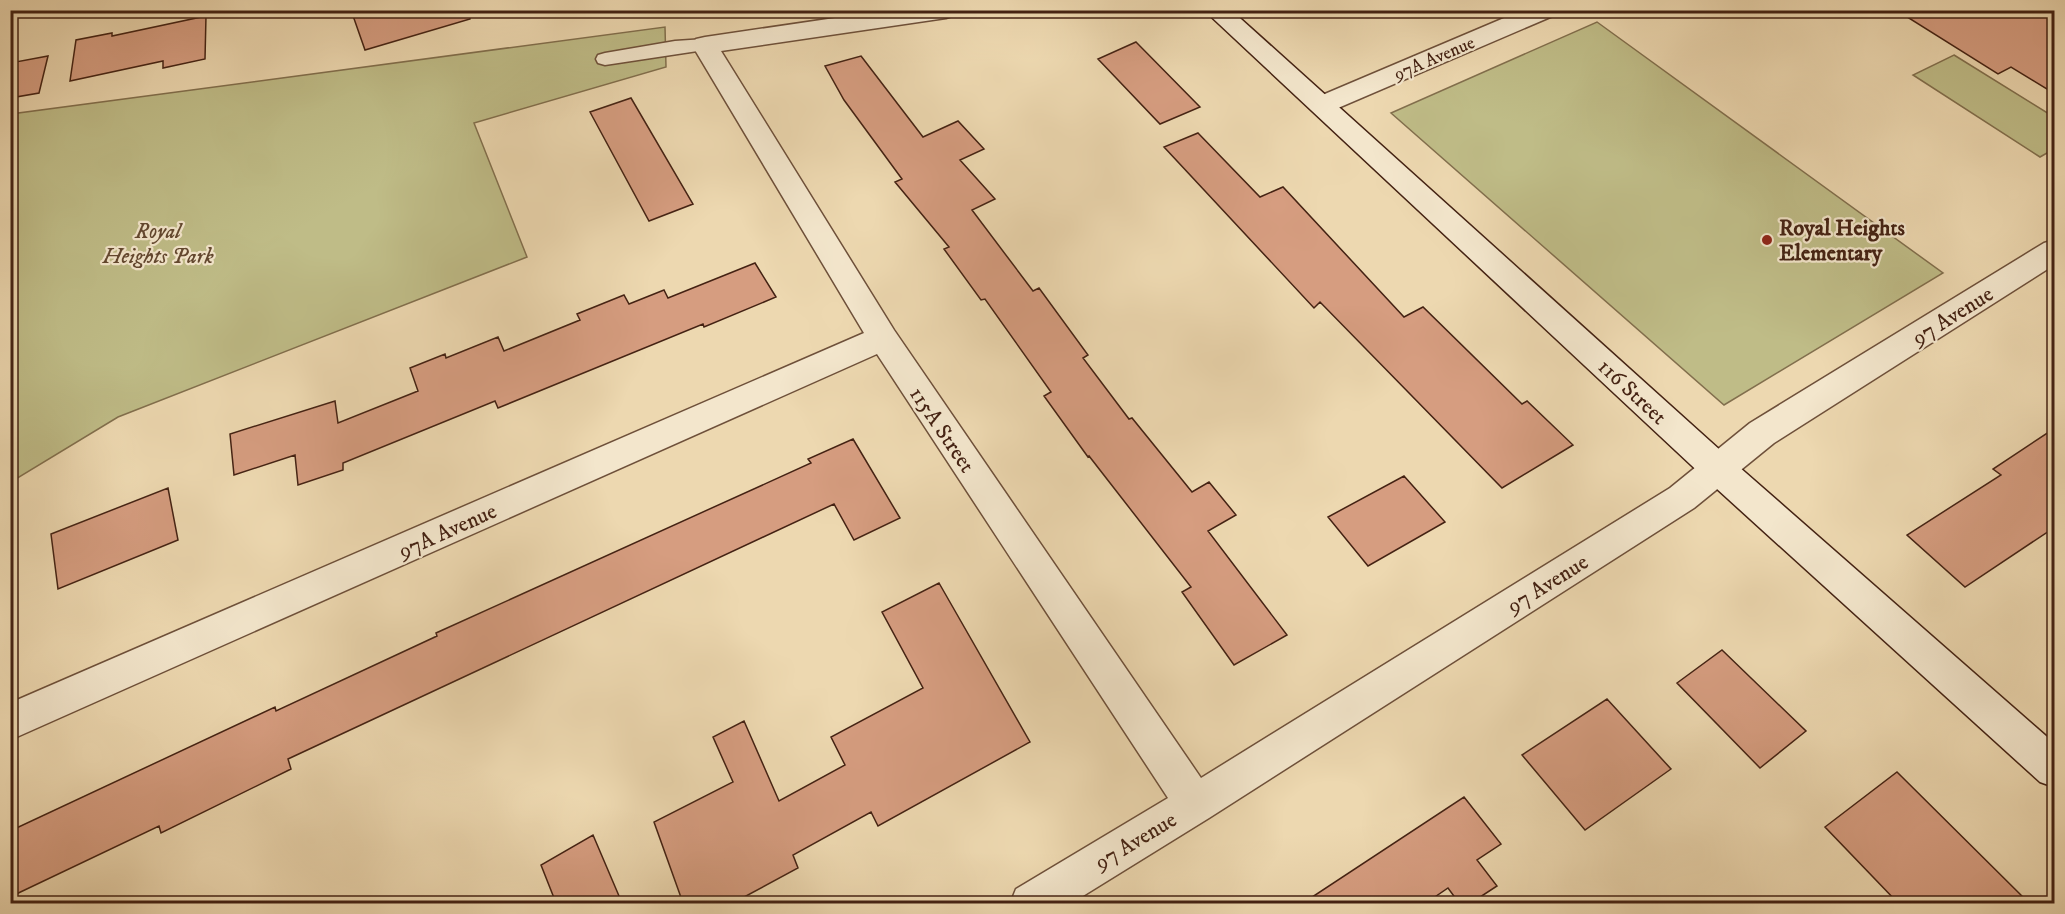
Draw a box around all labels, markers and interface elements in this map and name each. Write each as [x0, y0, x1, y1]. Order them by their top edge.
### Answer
street label: 97A Avenue [1390, 32, 1478, 86]
place label: Royal Heights Elementary [1779, 215, 1905, 267]
park label: Royal Heights Park [101, 218, 214, 270]
marker: Royal Heights Elementary [1760, 233, 1774, 247]
street label: 97 Avenue [1906, 281, 1998, 352]
street label: 116 Street [1592, 353, 1672, 431]
street label: 115A Street [903, 382, 980, 478]
street label: 97A Avenue [393, 498, 501, 565]
street label: 97 Avenue [1501, 549, 1593, 620]
street label: 97 Avenue [1089, 806, 1182, 877]

